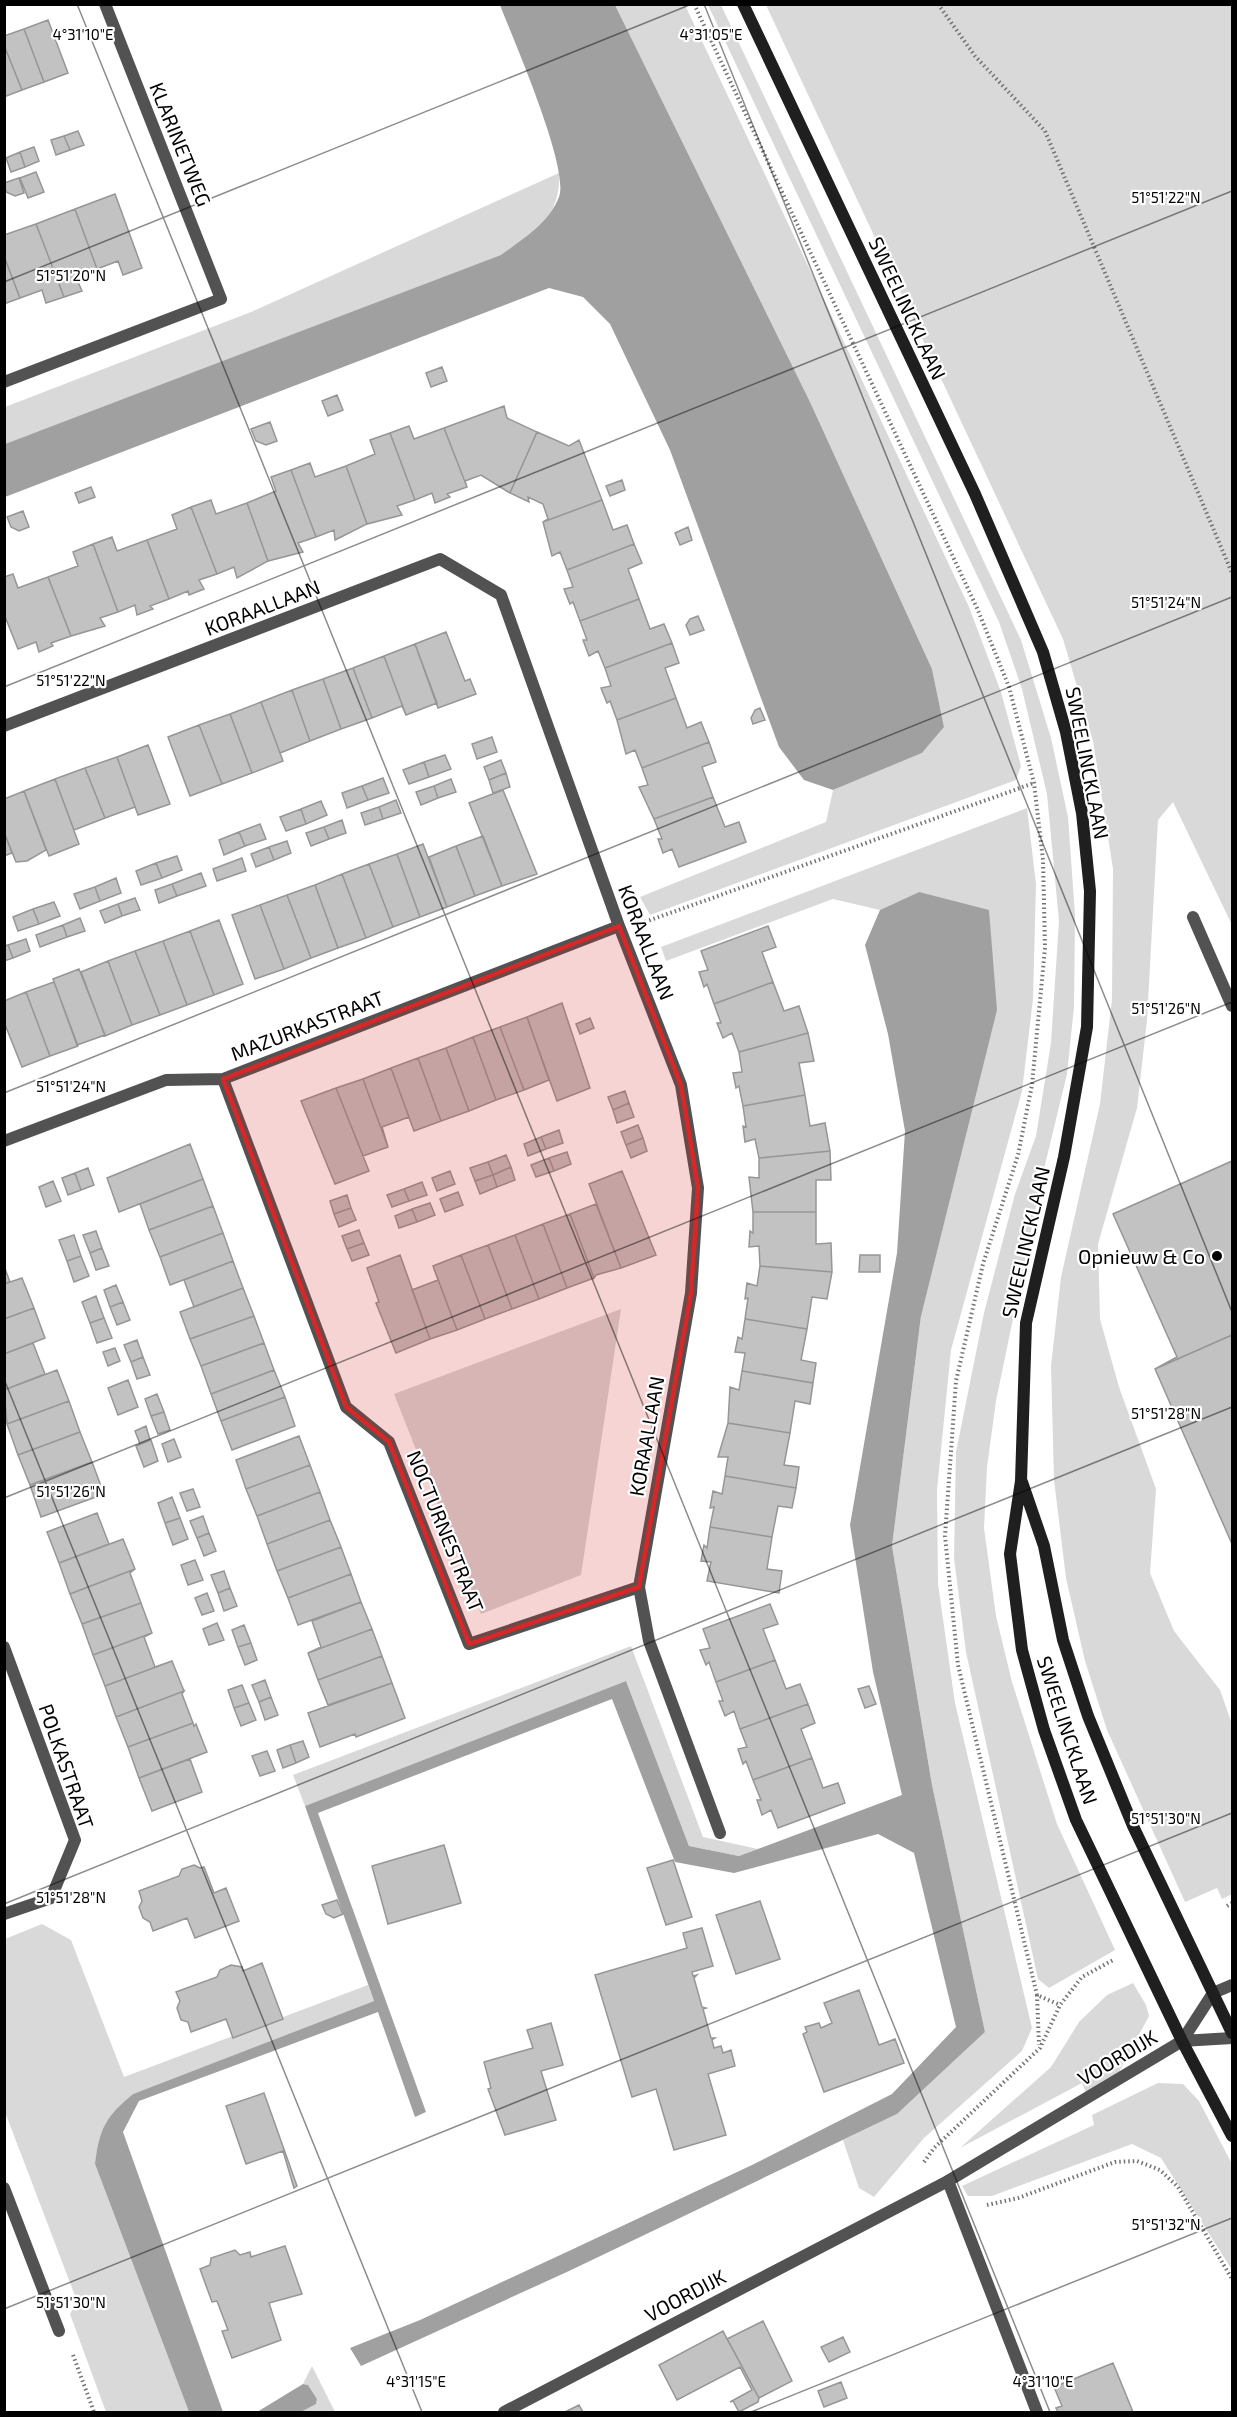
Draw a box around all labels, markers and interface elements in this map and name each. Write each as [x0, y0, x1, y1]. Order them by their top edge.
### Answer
text: 4°31'10"E [53, 25, 113, 43]
text: 4°31'05"E [680, 25, 742, 43]
street label: KLARINETWEG [145, 78, 217, 210]
text: 51°51'22"N [1131, 188, 1201, 206]
street label: SWEELINCKLAAN [864, 233, 952, 383]
text: 51°51'20"N [36, 266, 106, 284]
street label: KORAALLAAN [201, 574, 323, 640]
text: 51°51'24"N [1131, 593, 1201, 611]
text: 51°51'22"N [36, 671, 106, 689]
street label: SWEELINCKLAAN [1061, 685, 1115, 841]
street label: KORAALLAAN [614, 881, 680, 1003]
street label: MAZURKASTRAAT [227, 985, 387, 1065]
text: 51°51'26"N [1131, 999, 1201, 1017]
text: 51°51'24"N [36, 1077, 106, 1095]
street label: SWEELINCKLAAN [996, 1164, 1054, 1320]
place label: Opnieuw & Co [1078, 1244, 1205, 1268]
marker: Opnieuw & Co [1210, 1249, 1224, 1263]
street label: KORAALLAAN [624, 1374, 668, 1498]
text: 51°51'28"N [1131, 1404, 1201, 1422]
street label: NOCTURNESTRAAT [403, 1447, 489, 1616]
text: 51°51'26"N [36, 1482, 106, 1500]
street label: SWEELINCKLAAN [1033, 1653, 1103, 1807]
street label: POLKASTRAAT [34, 1701, 100, 1832]
text: 51°51'30"N [1131, 1809, 1201, 1827]
text: 51°51'28"N [36, 1888, 106, 1906]
street label: VOORDIJK [1073, 2024, 1161, 2090]
text: 51°51'32"N [1131, 2215, 1201, 2233]
street label: VOORDIJK [640, 2264, 730, 2326]
text: 51°51'30"N [36, 2293, 106, 2311]
text: 4°31'15"E [386, 2372, 446, 2390]
text: 4°31'10"E [1013, 2372, 1073, 2390]

